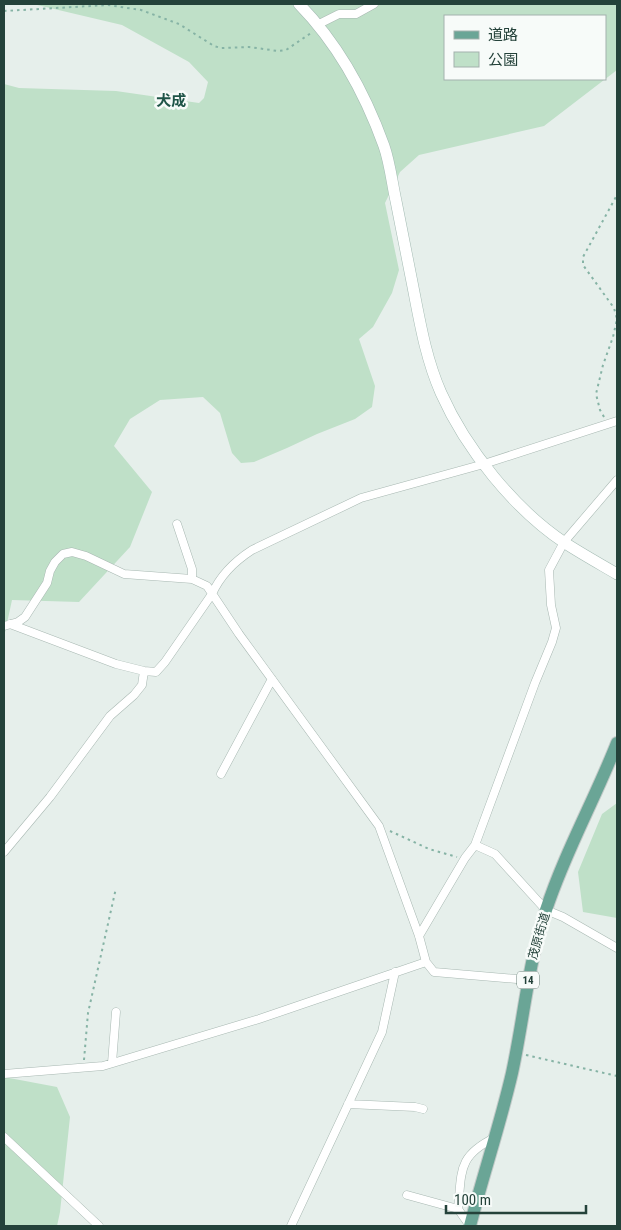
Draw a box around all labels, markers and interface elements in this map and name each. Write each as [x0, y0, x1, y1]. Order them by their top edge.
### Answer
legend [444, 15, 606, 80]
text: 道路 [488, 26, 518, 44]
text: 公園 [488, 51, 518, 69]
district label: 犬成 [156, 92, 186, 110]
street label: 茂原街道 [526, 911, 552, 961]
road number: 14 [517, 972, 539, 988]
scale bar [446, 1182, 586, 1214]
text: 100 m [454, 1191, 491, 1209]

